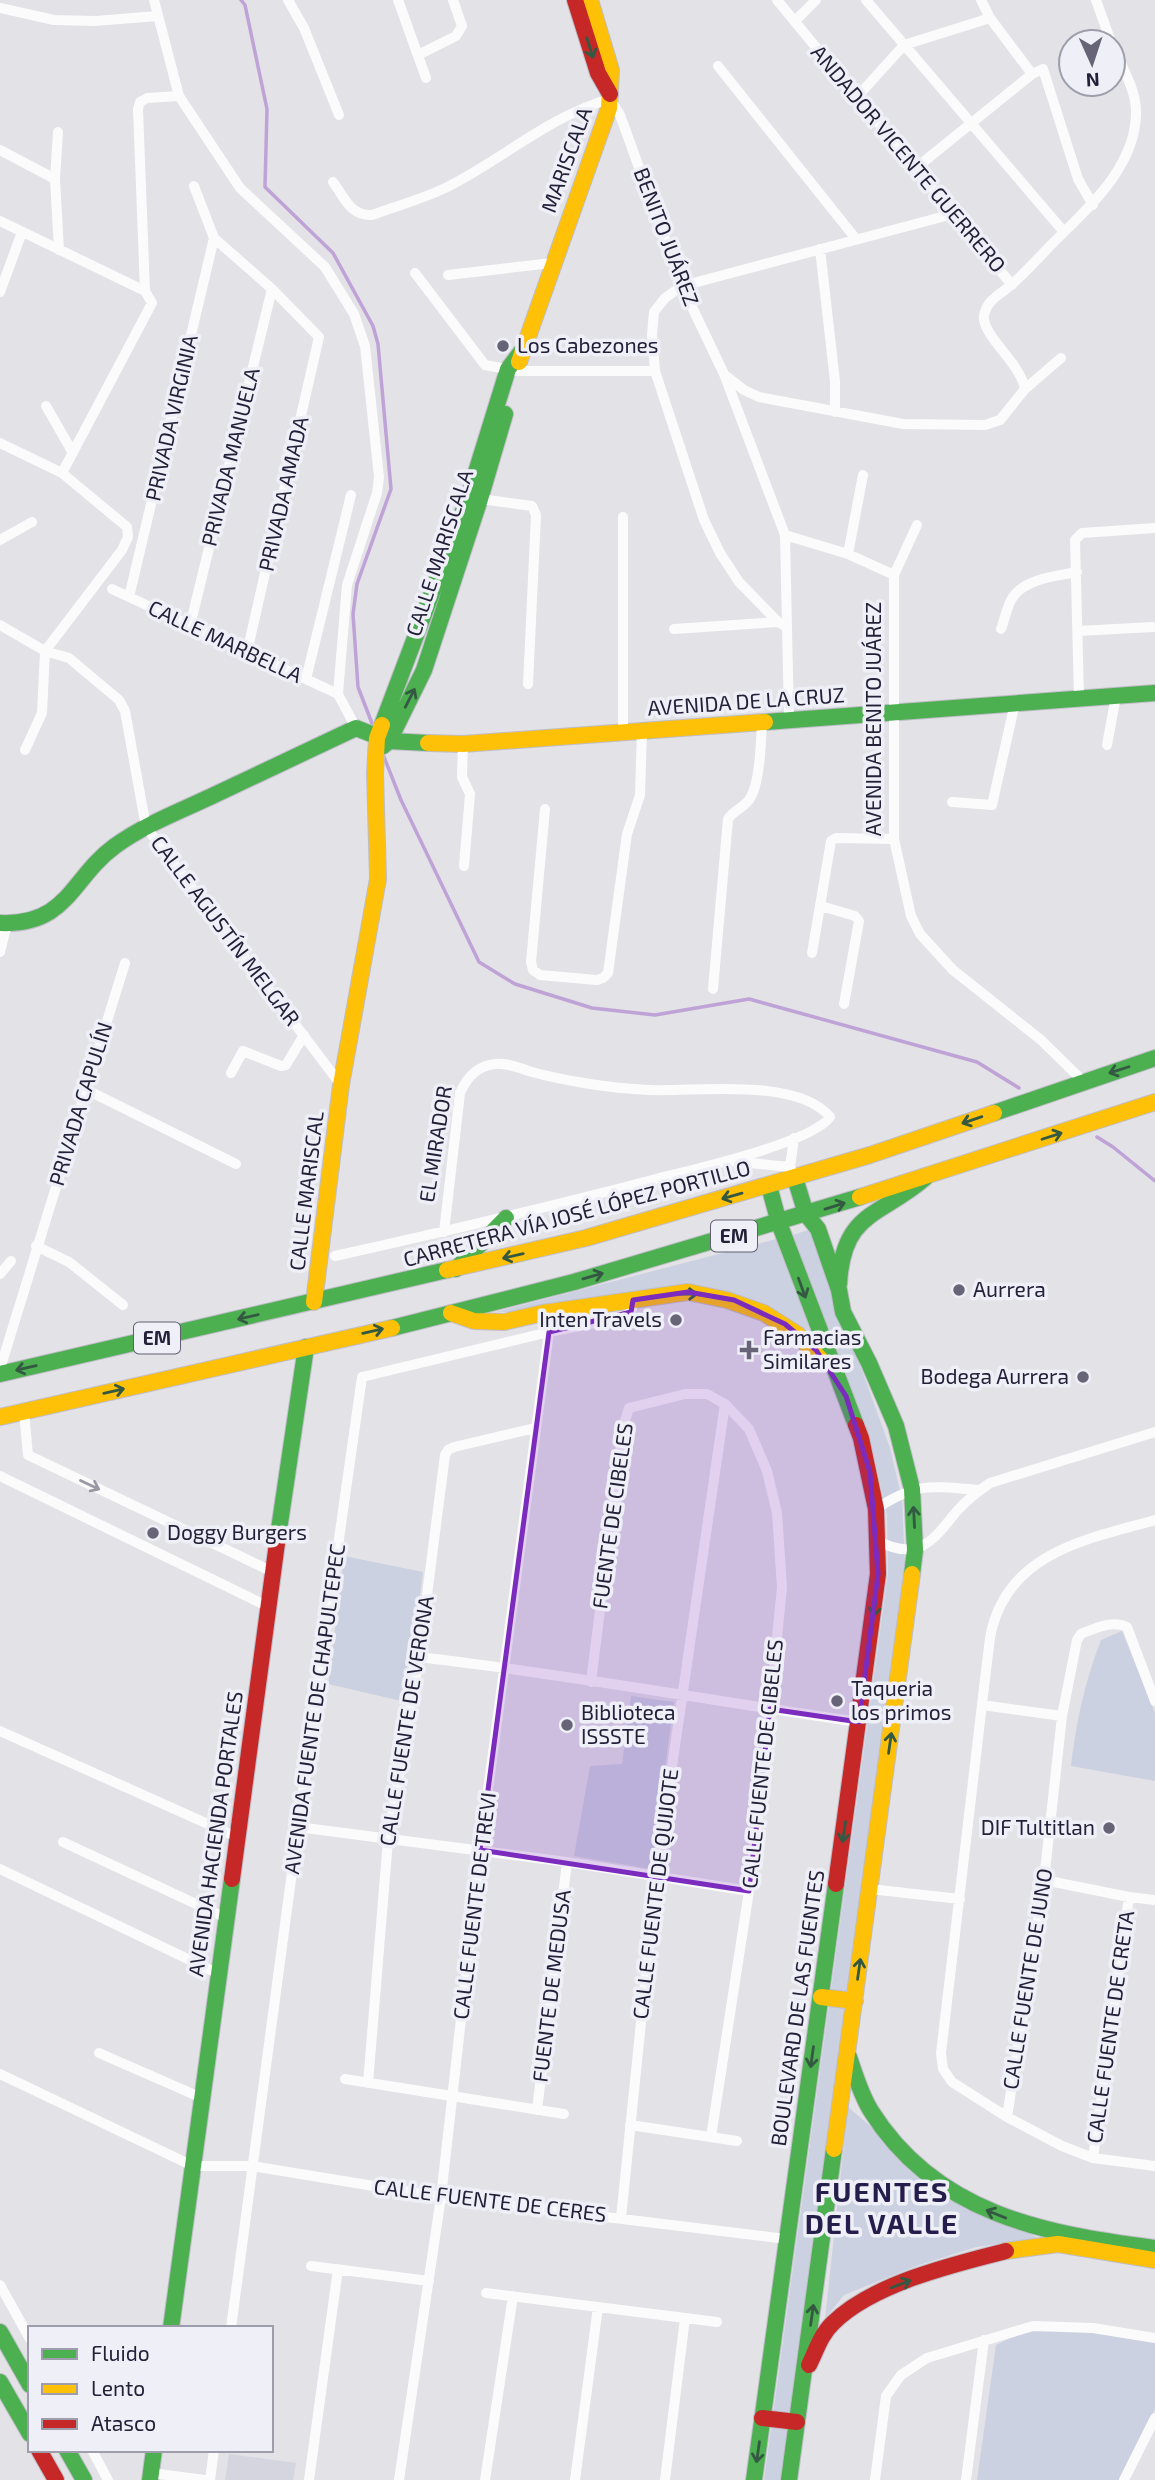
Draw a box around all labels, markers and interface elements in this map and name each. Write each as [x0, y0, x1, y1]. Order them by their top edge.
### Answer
north arrow [1057, 28, 1127, 98]
one-way arrow [584, 37, 597, 59]
street label: ANDADOR VICENTE GUERRERO [807, 39, 1012, 277]
text: N [1085, 69, 1100, 92]
street label: MARISCALA [535, 103, 596, 216]
street label: BENITO JUÁREZ [630, 164, 705, 309]
street label: PRIVADA VIRGINIA [139, 332, 202, 503]
place label: Los Cabezones [517, 332, 659, 357]
marker: Los Cabezones [495, 338, 511, 354]
street label: PRIVADA MANUELA [195, 365, 264, 548]
street label: PRIVADA AMADA [253, 414, 312, 573]
street label: CALLE MARISCALA [400, 466, 477, 639]
street label: CALLE MARBELLA [145, 594, 307, 687]
street label: AVENIDA BENITO JUÁREZ [860, 602, 885, 836]
street label: AVENIDA DE LA CRUZ [646, 681, 845, 720]
one-way arrow [404, 688, 417, 709]
street label: CALLE AGUSTÍN MELGAR [147, 830, 306, 1030]
street label: PRIVADA CAPULÍN [43, 1019, 116, 1188]
one-way arrow [1108, 1064, 1130, 1077]
street label: EL MIRADOR [413, 1084, 456, 1204]
street label: CALLE MARISCAL [283, 1109, 328, 1272]
one-way arrow [962, 1115, 984, 1127]
one-way arrow [1041, 1129, 1063, 1142]
street label: CARRETERA VÍA JOSÉ LÓPEZ PORTILLO [400, 1154, 753, 1271]
one-way arrow [722, 1191, 744, 1204]
one-way arrow [824, 1198, 846, 1211]
road number: EM [711, 1220, 757, 1252]
one-way arrow [502, 1250, 525, 1263]
one-way arrow [582, 1269, 604, 1282]
one-way arrow [797, 1276, 810, 1298]
place label: Aurrera [973, 1276, 1046, 1301]
marker: Aurrera [951, 1282, 967, 1298]
one-way arrow [675, 1287, 698, 1301]
place label: Inten Travels [539, 1306, 662, 1331]
one-way arrow [237, 1312, 259, 1325]
marker: Inten Travels [668, 1312, 684, 1328]
road number: EM [134, 1322, 180, 1354]
one-way arrow [361, 1324, 384, 1338]
place label: Farmacias Similares [763, 1324, 861, 1373]
marker: Farmacias Similares [741, 1342, 757, 1358]
one-way arrow [15, 1362, 38, 1375]
place label: Bodega Aurrera [921, 1363, 1069, 1388]
marker: Bodega Aurrera [1075, 1369, 1091, 1385]
one-way arrow [102, 1384, 125, 1397]
street label: FUENTE DE CIBELES [586, 1421, 637, 1610]
one-way arrow [79, 1478, 100, 1492]
one-way arrow [908, 1506, 921, 1529]
place label: Doggy Burgers [167, 1519, 307, 1544]
marker: Doggy Burgers [145, 1525, 161, 1541]
street label: AVENIDA FUENTE DE CHAPULTEPEC [278, 1542, 349, 1876]
street label: CALLE FUENTE DE VERONA [373, 1594, 438, 1848]
one-way arrow [868, 1594, 881, 1617]
street label: CALLE FUENTE DE CIBELES [736, 1638, 787, 1890]
place label: Taqueria los primos [851, 1675, 951, 1724]
street label: AVENIDA HACIENDA PORTALES [182, 1689, 247, 1978]
marker: Taqueria los primos [829, 1693, 845, 1709]
place label: Biblioteca ISSSTE [581, 1699, 676, 1748]
marker: Biblioteca ISSSTE [559, 1717, 575, 1733]
one-way arrow [883, 1732, 896, 1755]
street label: CALLE FUENTE DE QUIJOTE [627, 1767, 683, 2021]
street label: CALLE FUENTE DE TREVI [447, 1791, 500, 2021]
place label: DIF Tultitlan [981, 1814, 1095, 1839]
one-way arrow [837, 1820, 850, 1842]
marker: DIF Tultitlan [1101, 1820, 1117, 1836]
street label: CALLE FUENTE DE JUNO [997, 1866, 1056, 2091]
street label: BOULEVARD DE LAS FUENTES [765, 1868, 828, 2148]
street label: FUENTE DE MEDUSA [526, 1888, 575, 2084]
street label: CALLE FUENTE DE CRETA [1081, 1909, 1138, 2145]
one-way arrow [853, 1958, 866, 1980]
one-way arrow [806, 2045, 819, 2068]
street label: CALLE FUENTE DE CERES [372, 2173, 608, 2226]
district label: FUENTES DEL VALLE [805, 2174, 959, 2240]
one-way arrow [985, 2206, 1007, 2219]
one-way arrow [890, 2277, 912, 2289]
one-way arrow [805, 2304, 818, 2327]
legend [28, 2326, 273, 2452]
text: Fluido [91, 2340, 150, 2365]
text: Lento [91, 2375, 145, 2400]
text: Atasco [91, 2410, 156, 2435]
one-way arrow [751, 2440, 764, 2463]

